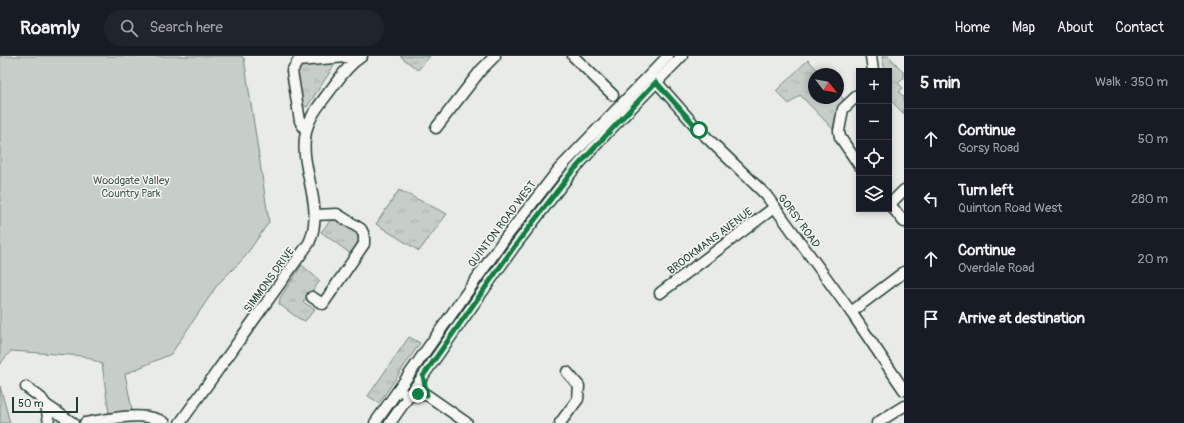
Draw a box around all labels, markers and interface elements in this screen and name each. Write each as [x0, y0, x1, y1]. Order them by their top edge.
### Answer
search box [104, 10, 384, 46]
text: Roamly [20, 16, 80, 40]
icon: search [118, 17, 140, 39]
text: Search here [150, 18, 223, 37]
text: Home [955, 19, 990, 36]
text: Map [1012, 19, 1035, 36]
text: About [1057, 19, 1093, 36]
text: Contact [1115, 19, 1164, 36]
north arrow [808, 68, 844, 104]
map controls [856, 68, 892, 212]
button: + [856, 68, 892, 104]
text: 5 min [920, 72, 960, 93]
text: Walk · 350 m [1095, 74, 1168, 90]
button: − [856, 104, 892, 140]
route start [690, 121, 708, 139]
text: Continue [958, 121, 1016, 140]
icon: ahead [920, 128, 942, 150]
text: 50 m [1138, 131, 1168, 147]
button: locate [856, 140, 892, 176]
text: Gorsy Road [958, 140, 1019, 156]
park label: Woodgate Valley Country Park [93, 174, 169, 200]
button: layers [856, 176, 892, 212]
street label: QUINTON ROAD WEST [465, 178, 539, 270]
text: Turn left [958, 181, 1014, 200]
icon: left [920, 188, 942, 210]
text: 280 m [1131, 191, 1168, 207]
street label: GORSY ROAD [775, 192, 823, 250]
text: Quinton Road West [958, 200, 1062, 216]
street label: BROOKMANS AVENUE [665, 205, 755, 277]
text: Continue [958, 241, 1016, 260]
street label: SIMMONS DRIVE [241, 245, 297, 315]
icon: ahead [920, 248, 942, 270]
text: 20 m [1137, 251, 1168, 267]
text: Overdale Road [958, 260, 1035, 276]
icon: arrive [920, 308, 942, 330]
text: Arrive at destination [958, 309, 1085, 328]
route end [409, 385, 427, 403]
scale bar [12, 395, 78, 414]
text: 50 m [18, 397, 44, 410]

